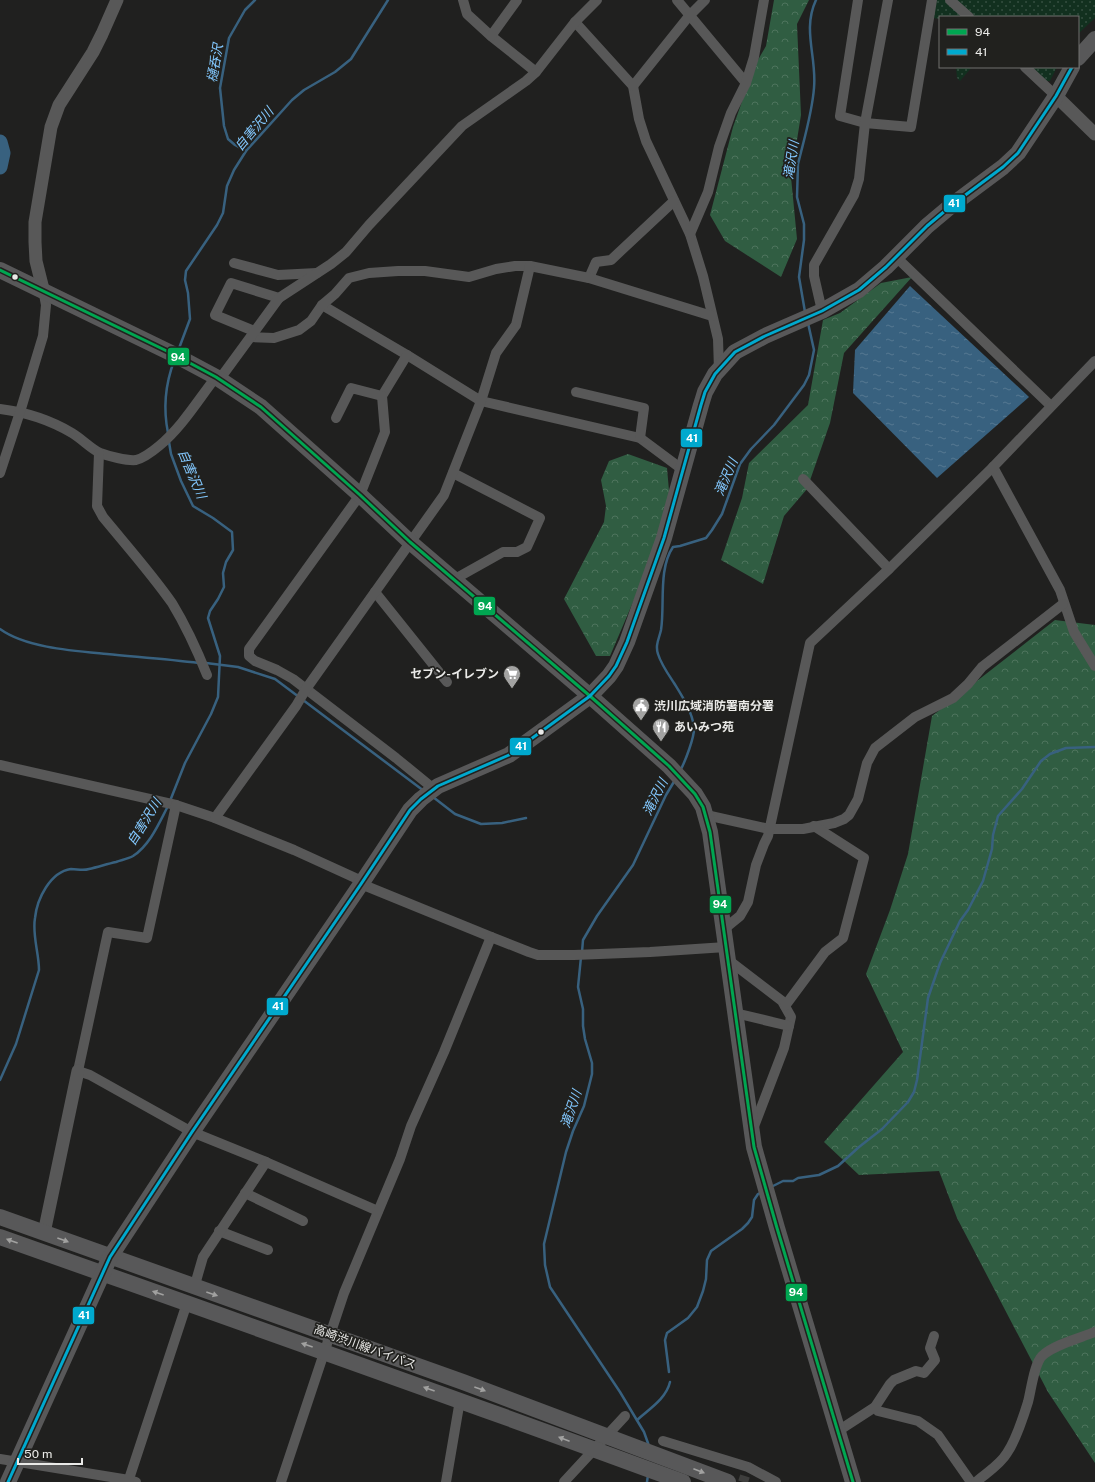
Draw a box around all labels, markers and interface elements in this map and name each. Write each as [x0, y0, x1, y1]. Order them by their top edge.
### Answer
legend [939, 16, 1079, 68]
text: 94 [975, 25, 990, 39]
water label: 樋呑沢 [204, 41, 226, 84]
text: 41 [975, 45, 987, 59]
water label: 自害沢川 [232, 103, 278, 154]
water label: 滝沢川 [781, 138, 802, 180]
line badge: 41 [943, 194, 966, 213]
text: 41 [948, 197, 960, 209]
unlabelled marker [10, 272, 20, 282]
line badge: 94 [167, 347, 190, 366]
text: 94 [171, 351, 185, 363]
line badge: 41 [680, 428, 703, 448]
text: 41 [686, 432, 698, 444]
water label: 自害沢川 [175, 447, 210, 503]
water label: 滝沢川 [711, 454, 741, 498]
line badge: 94 [473, 596, 496, 616]
text: 94 [478, 600, 492, 612]
supermarket icon: セブン-イレブン [502, 664, 522, 689]
place label: セブン-イレブン [410, 667, 499, 681]
public building icon: 渋川広域消防署南分署 [631, 696, 651, 721]
place label: 渋川広域消防署南分署 [654, 699, 774, 713]
restaurant icon: あいみつ苑 [651, 717, 671, 742]
place label: あいみつ苑 [674, 720, 734, 734]
unlabelled marker [536, 727, 546, 737]
line badge: 41 [509, 737, 532, 756]
text: 41 [515, 740, 527, 752]
water label: 滝沢川 [639, 774, 671, 818]
water label: 自害沢川 [124, 794, 165, 848]
line badge: 94 [709, 895, 732, 914]
text: 94 [713, 898, 727, 910]
line badge: 41 [266, 997, 289, 1016]
text: 41 [272, 1000, 284, 1012]
water label: 滝沢川 [558, 1086, 585, 1130]
one-way arrow [58, 1237, 70, 1243]
one-way arrow [6, 1238, 18, 1244]
line badge: 94 [785, 1283, 808, 1302]
text: 94 [789, 1286, 803, 1298]
one-way arrow [152, 1289, 164, 1295]
one-way arrow [207, 1291, 219, 1297]
line badge: 41 [72, 1306, 95, 1325]
text: 41 [78, 1309, 90, 1321]
street label: 高崎渋川線バイパス [312, 1322, 418, 1372]
one-way arrow [301, 1342, 313, 1348]
one-way arrow [423, 1386, 435, 1392]
one-way arrow [474, 1386, 486, 1392]
one-way arrow [558, 1436, 570, 1442]
scale bar [18, 1440, 82, 1466]
text: 50 m [24, 1447, 52, 1461]
one-way arrow [693, 1468, 705, 1474]

